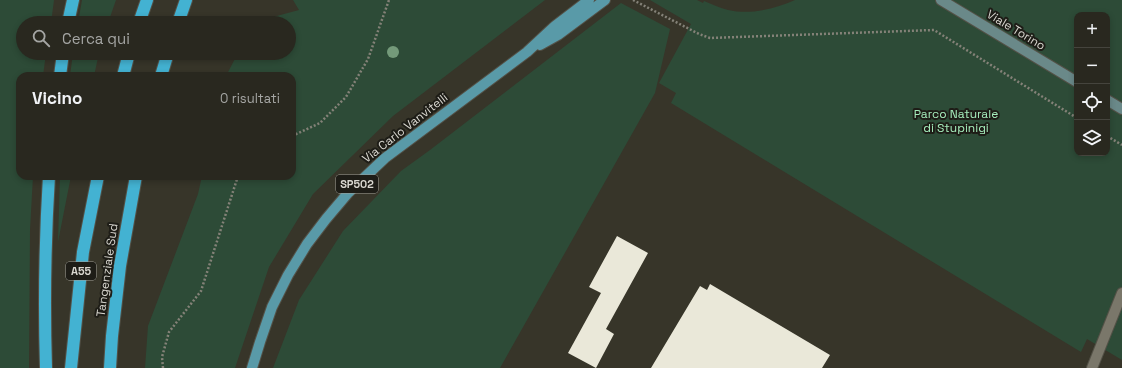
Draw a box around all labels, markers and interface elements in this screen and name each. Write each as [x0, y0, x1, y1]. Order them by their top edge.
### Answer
street label: Viale Torino [984, 6, 1048, 54]
map controls [1074, 12, 1110, 156]
button: + [1074, 12, 1110, 48]
search box [16, 16, 296, 60]
icon: search [30, 27, 52, 49]
text: Cerca qui [62, 29, 130, 48]
button: − [1074, 48, 1110, 84]
button: locate [1074, 84, 1110, 120]
text: Vicino [32, 87, 82, 109]
text: 0 risultati [220, 90, 280, 107]
street label: Via Carlo Vanvitelli [359, 90, 451, 166]
park label: Parco Naturale di Stupinigi [914, 106, 998, 136]
button: layers [1074, 120, 1110, 156]
road number: SP502 [336, 175, 378, 193]
street label: Tangenziale Sud [93, 222, 121, 318]
road number: A55 [66, 262, 96, 280]

